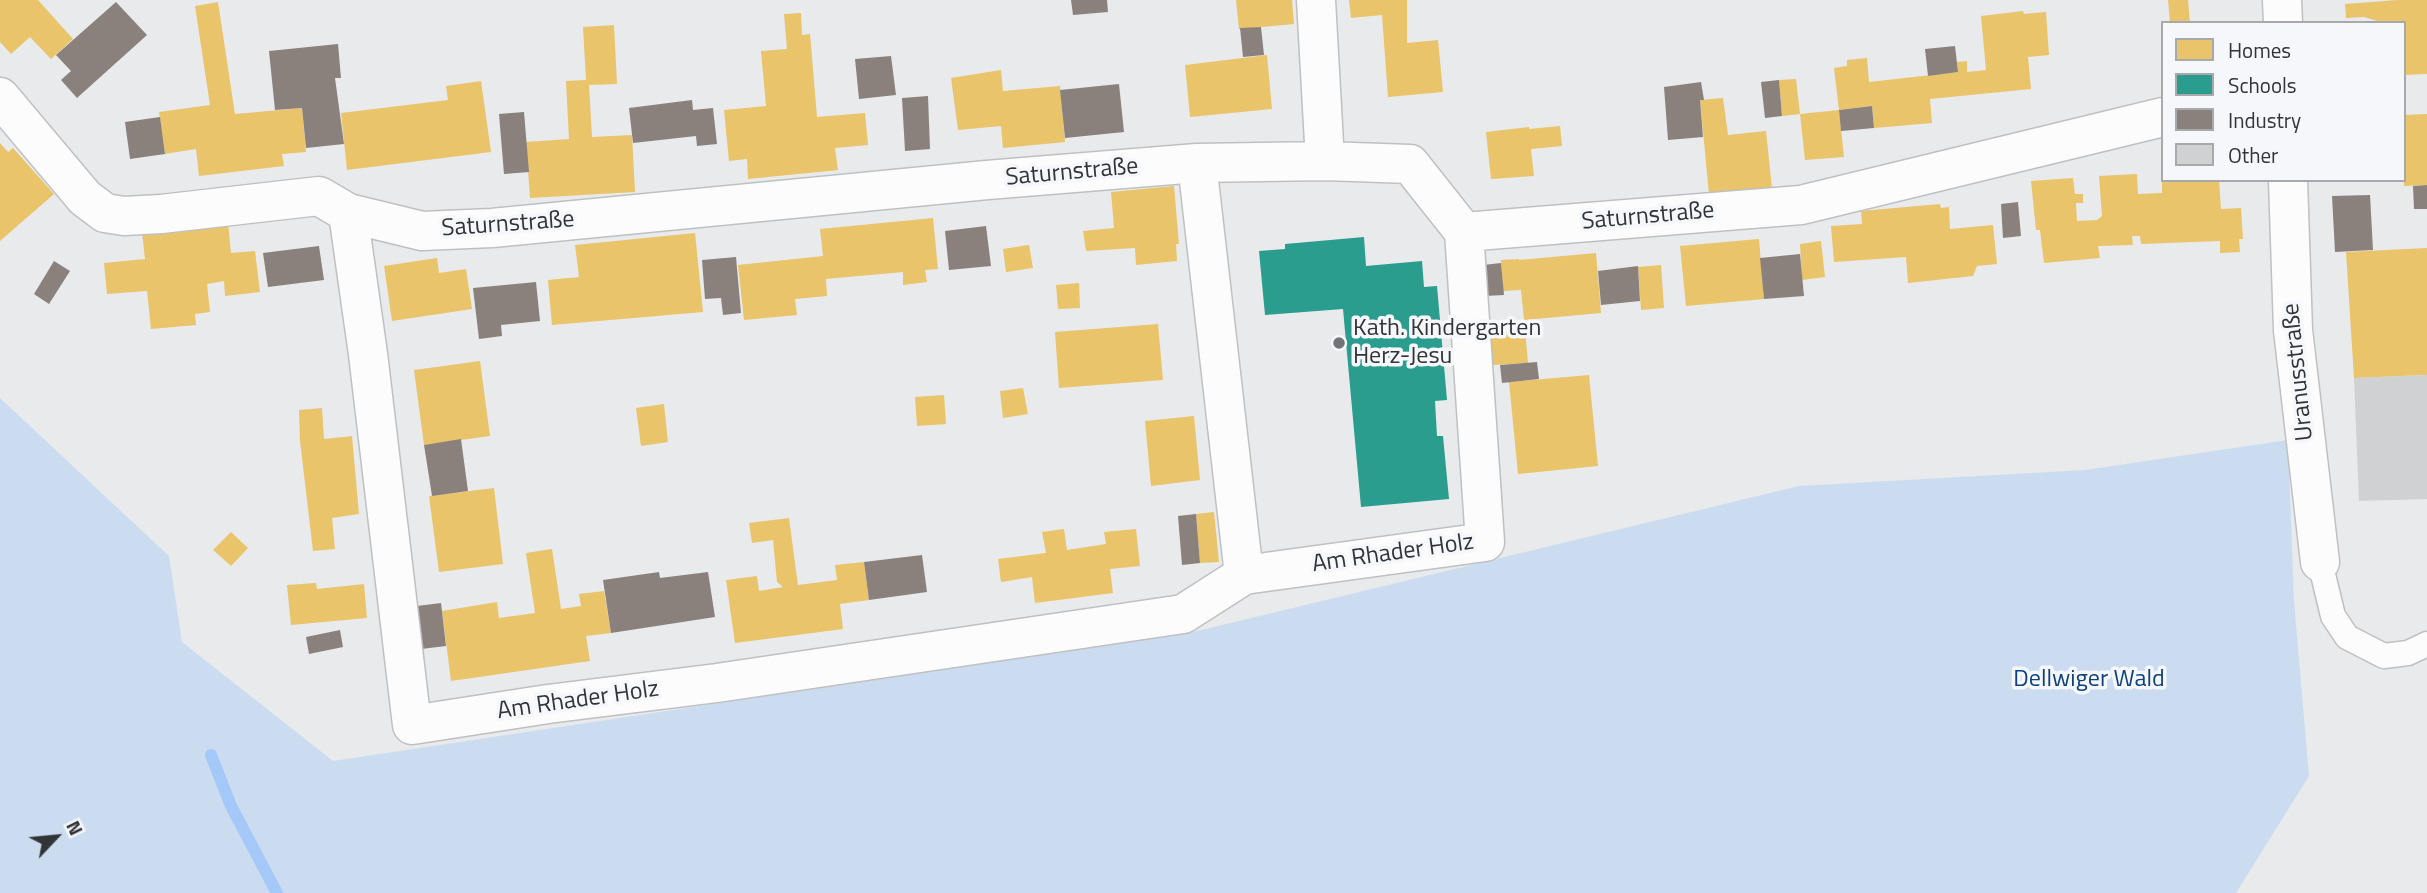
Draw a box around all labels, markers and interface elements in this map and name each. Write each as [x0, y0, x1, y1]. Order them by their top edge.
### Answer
legend [2161, 21, 2406, 182]
text: Homes [2228, 34, 2291, 66]
text: Schools [2228, 69, 2297, 101]
text: Industry [2228, 104, 2301, 136]
text: Other [2228, 139, 2278, 171]
street label: Saturnstraße [1004, 153, 1140, 193]
street label: Saturnstraße [1580, 197, 1716, 237]
street label: Saturnstraße [441, 206, 575, 244]
street label: Uranusstraße [2277, 302, 2321, 442]
place label: Kath. Kindergarten Herz-Jesu [1353, 315, 1541, 371]
marker: Kath. Kindergarten Herz-Jesu [1331, 335, 1347, 351]
street label: Am Rhader Holz [1310, 528, 1476, 580]
park label: Dellwiger Wald [2013, 666, 2165, 694]
street label: Am Rhader Holz [495, 675, 661, 727]
north arrow [21, 802, 91, 872]
text: N [59, 815, 91, 840]

